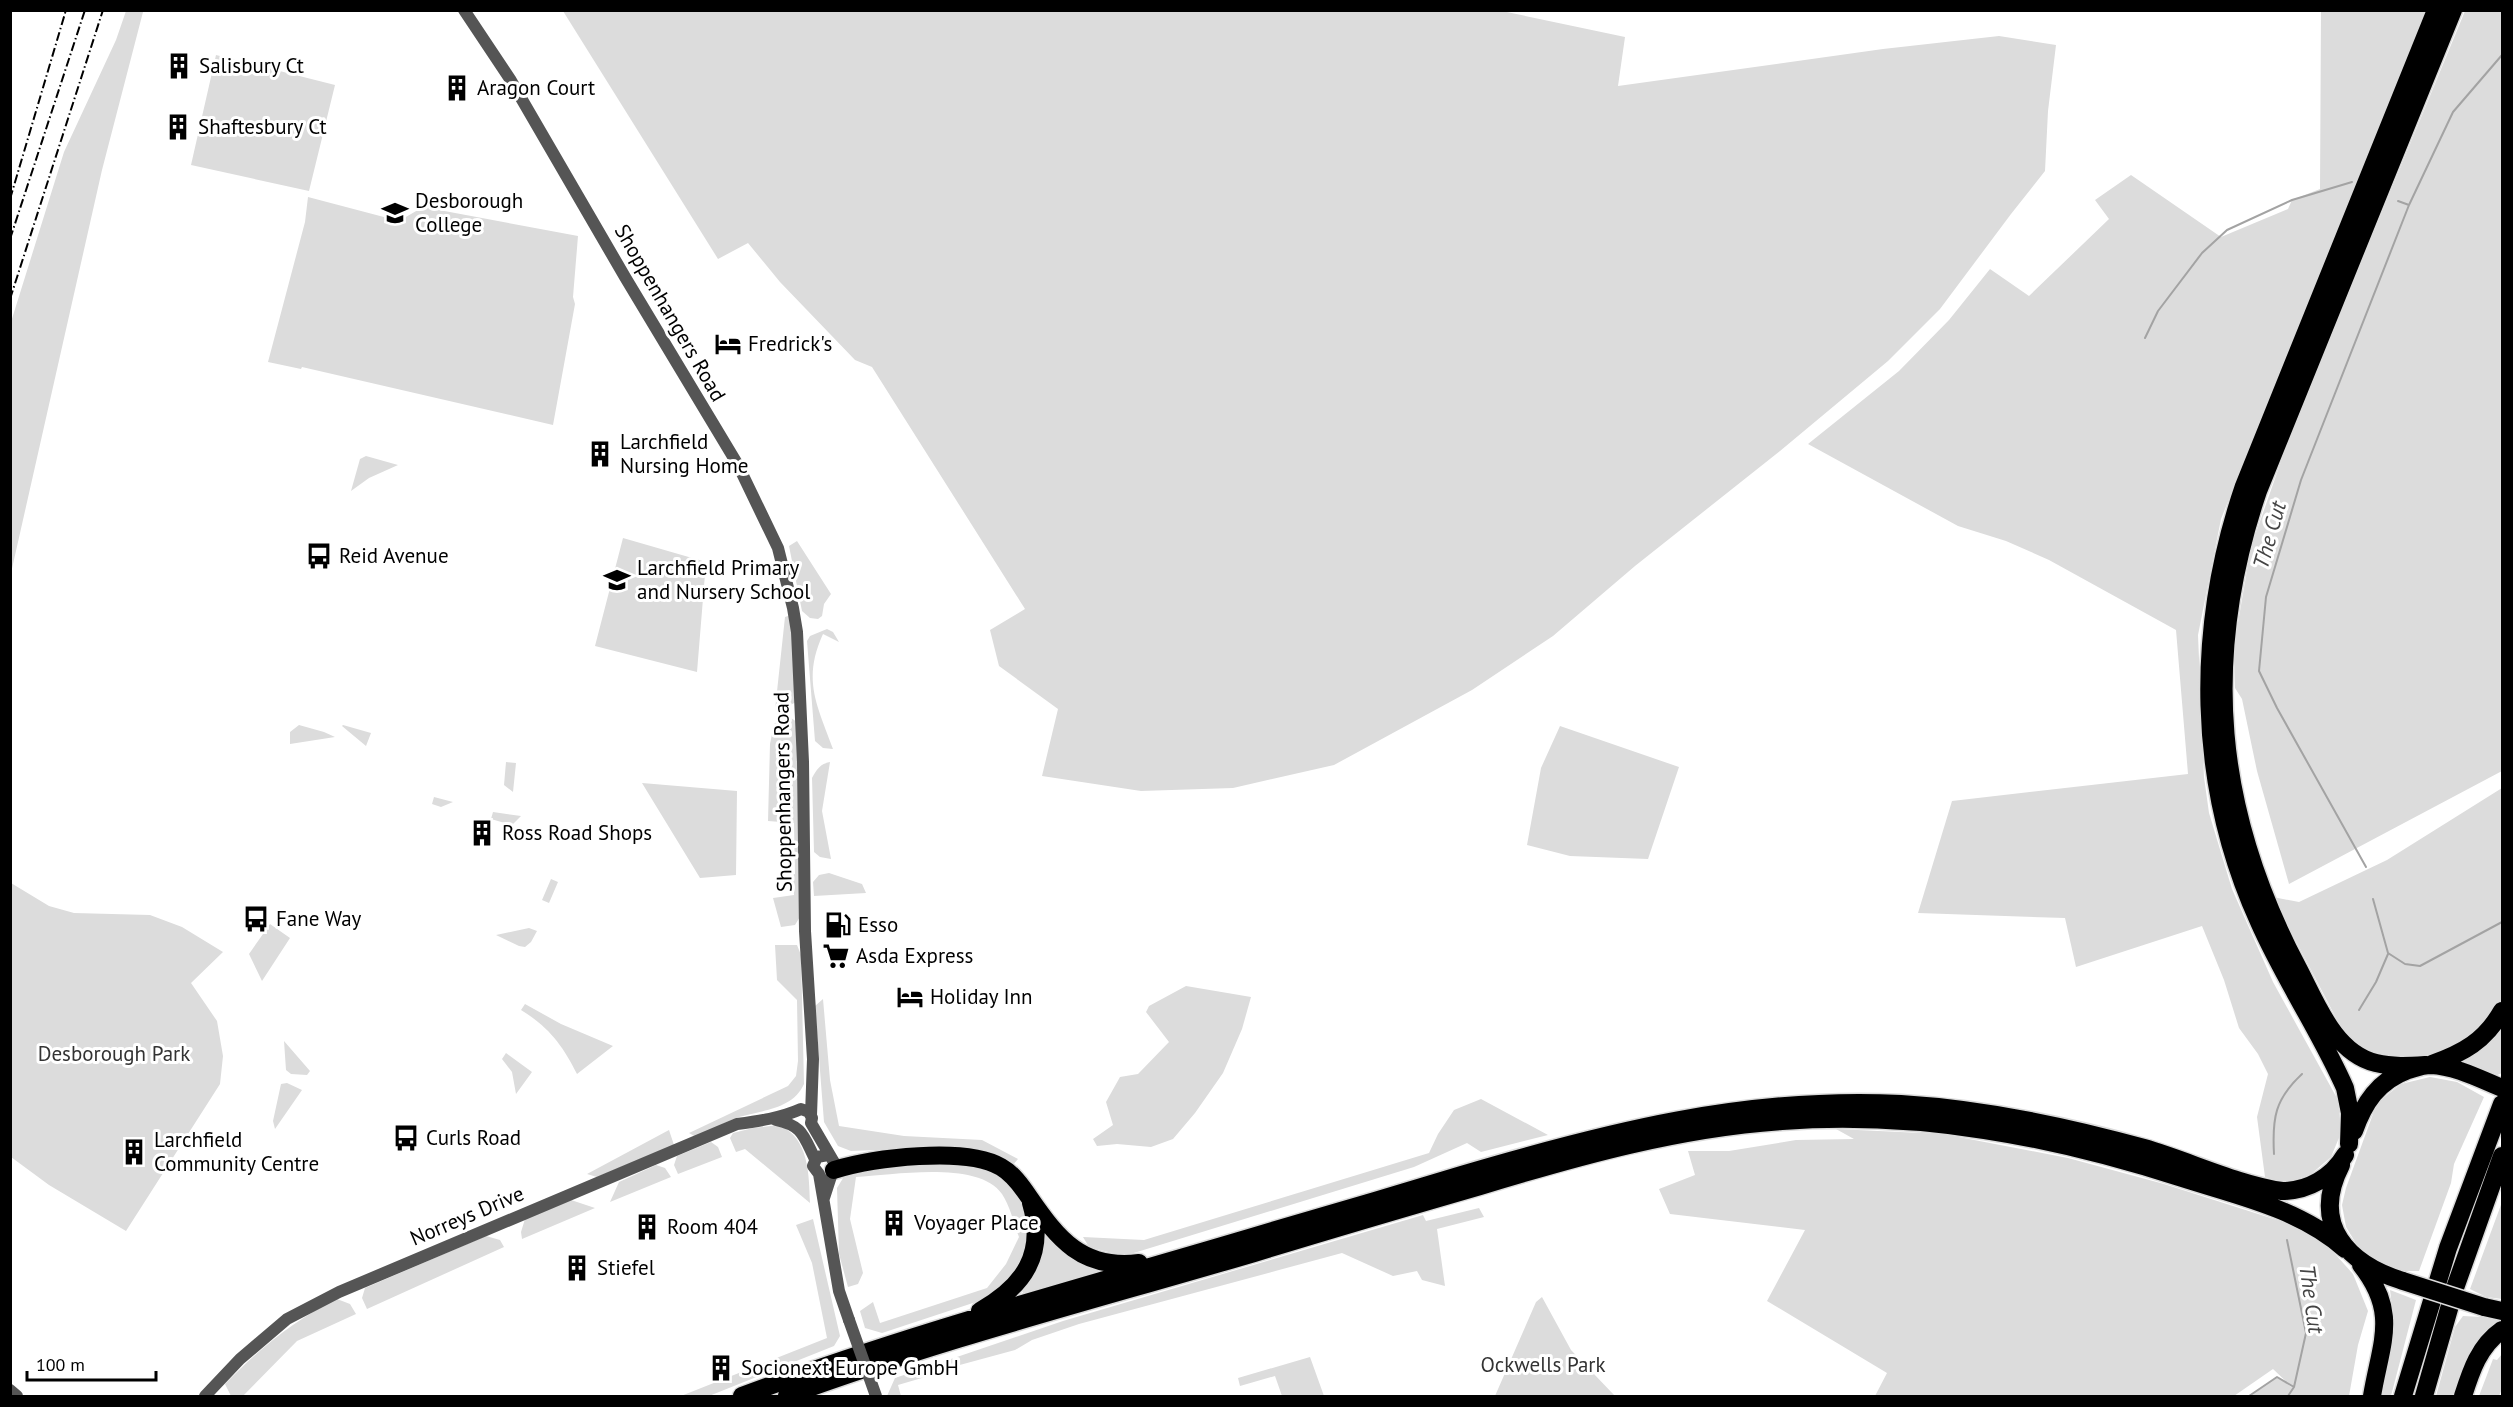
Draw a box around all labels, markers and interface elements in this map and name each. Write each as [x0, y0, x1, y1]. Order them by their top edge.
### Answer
building icon: Salisbury Ct [164, 51, 194, 81]
place label: Salisbury Ct [199, 52, 304, 79]
building icon: Aragon Court [442, 73, 472, 103]
place label: Aragon Court [477, 74, 595, 101]
building icon: Shaftesbury Ct [163, 112, 193, 142]
place label: Shaftesbury Ct [198, 113, 327, 140]
place label: Desborough College [415, 187, 523, 238]
school or university icon: Desborough College [380, 198, 410, 228]
street label: Shoppenhangers Road [609, 219, 732, 406]
hotel icon: Fredrick's [713, 329, 743, 359]
place label: Fredrick's [748, 330, 832, 357]
place label: Larchfield Nursing Home [620, 428, 749, 479]
building icon: Larchfield Nursing Home [585, 439, 615, 469]
water label: The Cut [2246, 497, 2292, 572]
bus stop icon: Reid Avenue [304, 541, 334, 571]
place label: Reid Avenue [339, 542, 449, 569]
place label: Larchfield Primary and Nursery School [637, 554, 810, 605]
school or university icon: Larchfield Primary and Nursery School [602, 565, 632, 595]
street label: Shoppenhangers Road [767, 692, 798, 892]
building icon: Ross Road Shops [467, 818, 497, 848]
place label: Ross Road Shops [502, 819, 652, 846]
bus stop icon: Fane Way [241, 904, 271, 934]
place label: Fane Way [276, 905, 362, 932]
fuel station icon: Esso [823, 910, 853, 940]
place label: Esso [858, 911, 898, 938]
supermarket icon: Asda Express [821, 941, 851, 971]
place label: Asda Express [856, 942, 973, 969]
hotel icon: Holiday Inn [895, 982, 925, 1012]
place label: Holiday Inn [930, 983, 1033, 1010]
park label: Desborough Park [38, 1040, 190, 1067]
bus stop icon: Curls Road [391, 1123, 421, 1153]
place label: Curls Road [426, 1124, 521, 1151]
place label: Larchfield Community Centre [154, 1126, 319, 1177]
building icon: Larchfield Community Centre [119, 1137, 149, 1167]
street label: Norreys Drive [406, 1179, 528, 1252]
building icon: Voyager Place [879, 1208, 909, 1238]
place label: Voyager Place [913, 1209, 1039, 1236]
building icon: Room 404 [632, 1212, 662, 1242]
place label: Room 404 [667, 1213, 758, 1240]
building icon: Stiefel [562, 1253, 592, 1283]
place label: Stiefel [597, 1254, 655, 1281]
water label: The Cut [2293, 1263, 2331, 1336]
scale bar [27, 1344, 156, 1382]
park label: Ockwells Park [1480, 1351, 1606, 1378]
text: 100 m [36, 1353, 85, 1376]
building icon: Socionext Europe GmbH [706, 1353, 736, 1383]
place label: Socionext Europe GmbH [741, 1354, 959, 1381]

